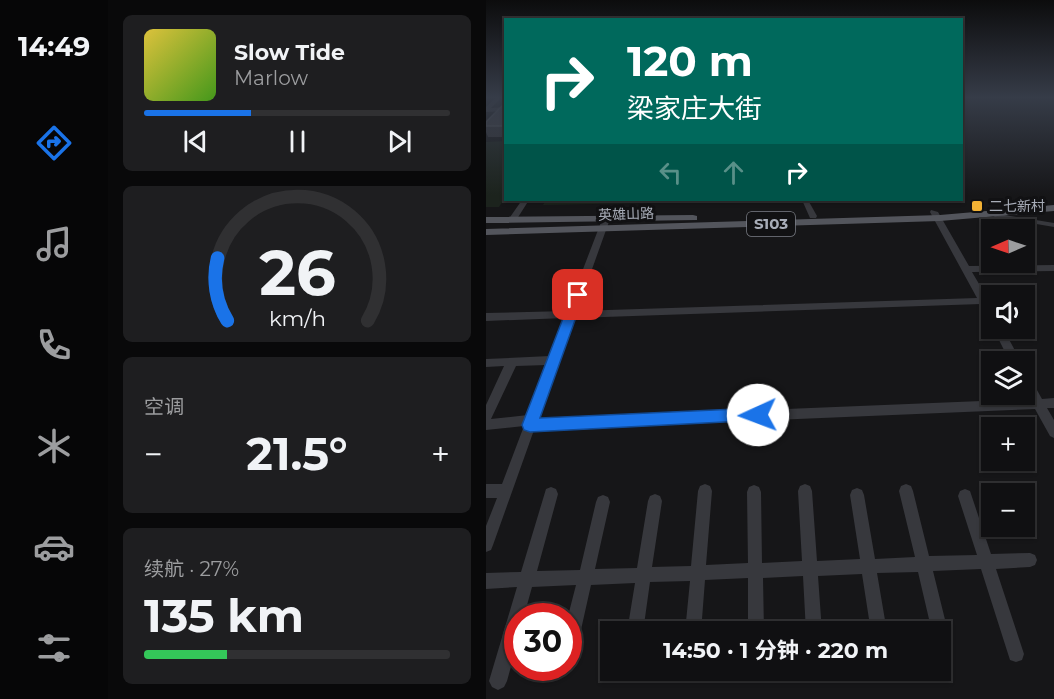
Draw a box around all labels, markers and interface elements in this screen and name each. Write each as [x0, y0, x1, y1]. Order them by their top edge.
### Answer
text: 14:49 [18, 30, 90, 63]
text: 120 m [627, 35, 753, 87]
text: Slow Tide [234, 39, 345, 66]
icon: right [528, 42, 606, 120]
text: Marlow [234, 66, 308, 90]
text: 梁家庄大街 [627, 92, 762, 125]
icon: directions [33, 122, 75, 164]
icon: previous [179, 125, 212, 158]
icon: pause [281, 125, 314, 158]
icon: next [383, 125, 416, 158]
icon: left [654, 156, 687, 189]
icon: ahead [717, 156, 750, 189]
icon: right [780, 156, 813, 189]
place label: 二七新村 [989, 197, 1045, 215]
marker: 二七新村 [970, 199, 984, 213]
street label: 英雄山路 [598, 204, 654, 224]
road number: S103 [747, 212, 795, 236]
north arrow [981, 219, 1035, 273]
map controls [981, 219, 1035, 537]
icon: music [33, 223, 75, 265]
text: 26 [259, 235, 335, 311]
pin [552, 269, 603, 320]
icon: arrive [561, 278, 594, 311]
button: sound [981, 285, 1035, 339]
text: km/h [268, 305, 326, 331]
icon: phone [33, 324, 75, 366]
button: layers [981, 351, 1035, 405]
position arrow [726, 383, 790, 447]
text: 空调 [144, 395, 184, 419]
button: + [981, 417, 1035, 471]
icon: climate [33, 425, 75, 467]
text: 21.5° [246, 426, 348, 481]
text: − [144, 434, 163, 474]
text: + [431, 434, 450, 474]
button: − [981, 483, 1035, 537]
icon: car [33, 526, 75, 568]
text: 续航 · 27% [144, 557, 239, 581]
text: 135 km [144, 588, 304, 643]
speed limit sign: 30 [504, 603, 582, 681]
icon: filters [33, 627, 75, 669]
text: 14:50 · 1 分钟 · 220 m [663, 637, 888, 664]

